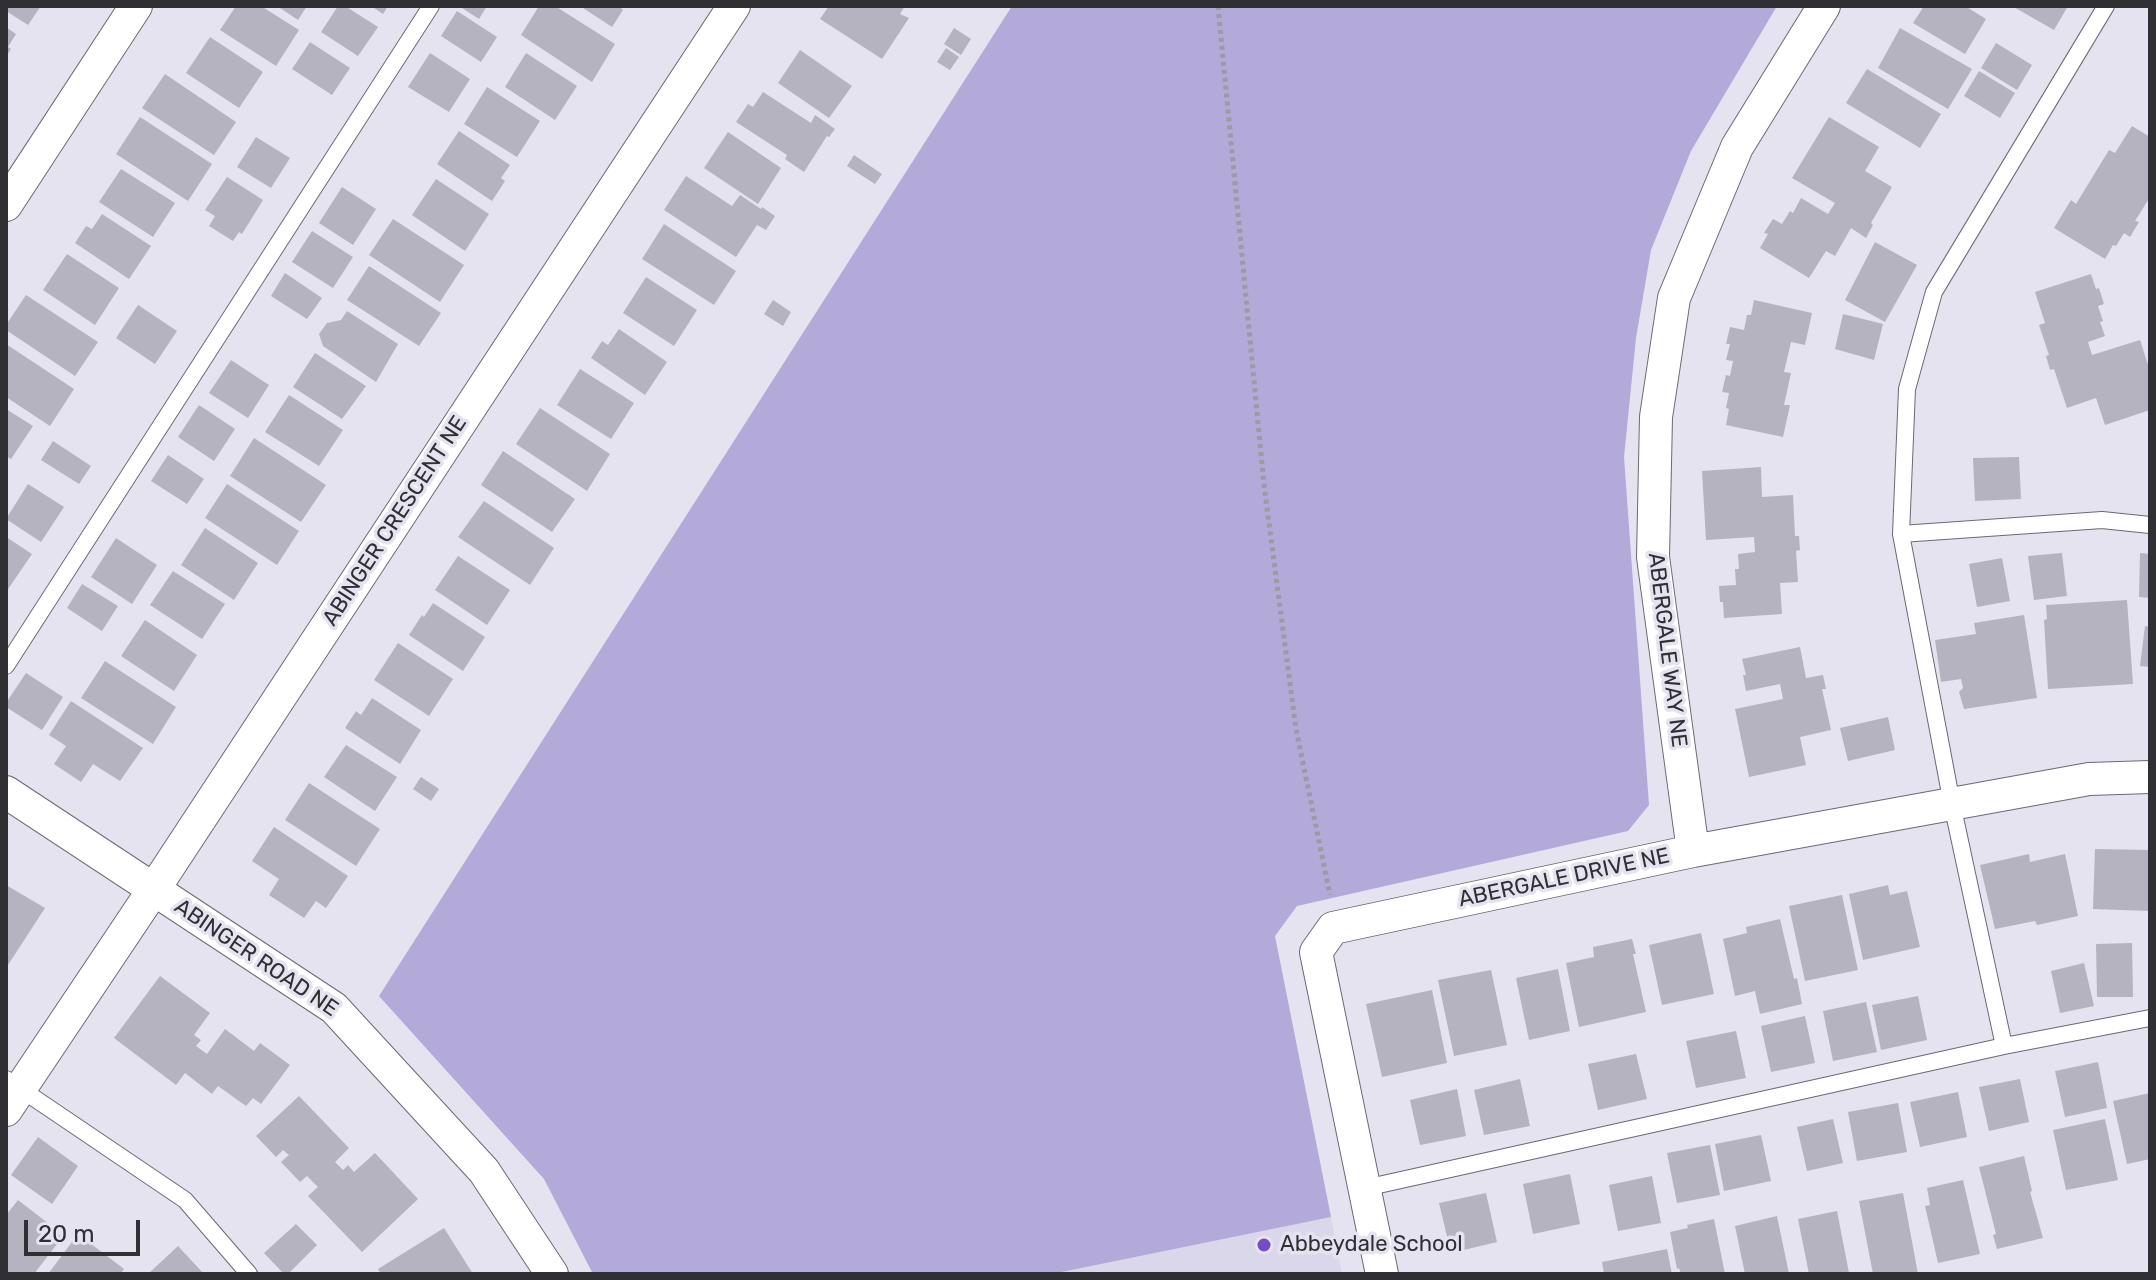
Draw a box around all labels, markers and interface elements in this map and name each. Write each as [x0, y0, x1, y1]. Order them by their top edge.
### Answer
street label: ABINGER CRESCENT NE [317, 411, 473, 631]
street label: ABERGALE WAY NE [1642, 551, 1692, 749]
street label: ABERGALE DRIVE NE [1456, 843, 1672, 913]
street label: ABINGER ROAD NE [169, 893, 343, 1023]
scale bar [28, 1204, 144, 1254]
text: 20 m [38, 1220, 95, 1248]
place label: Abbeydale School [1280, 1232, 1463, 1258]
marker: Abbeydale School [1255, 1236, 1273, 1254]

